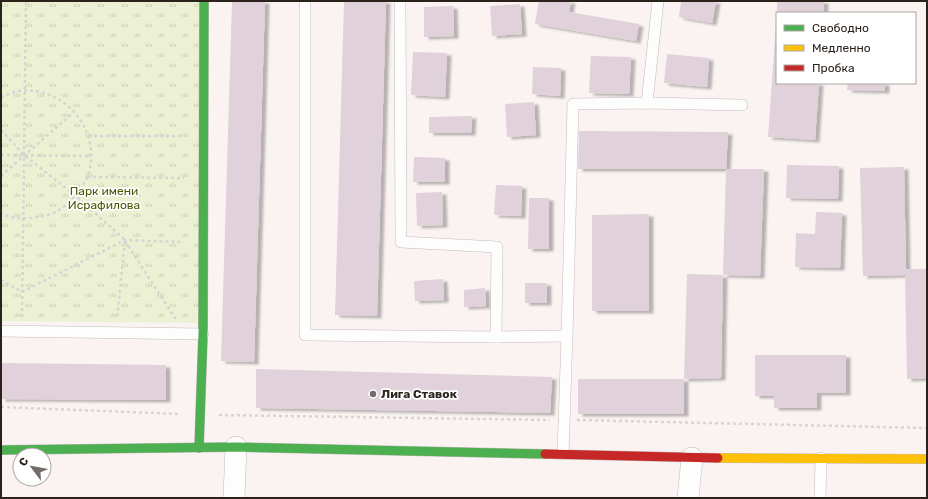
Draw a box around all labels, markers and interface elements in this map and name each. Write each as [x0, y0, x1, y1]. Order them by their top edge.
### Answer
legend [776, 12, 916, 84]
text: Свободно [812, 21, 869, 35]
text: Медленно [812, 41, 871, 55]
text: Пробка [812, 61, 855, 75]
park label: Парк имени Исрафилова [68, 184, 140, 212]
place label: Лига Ставок [381, 387, 458, 401]
marker: Лига Ставок [368, 389, 378, 399]
north arrow [12, 447, 52, 487]
text: С [16, 455, 32, 469]

